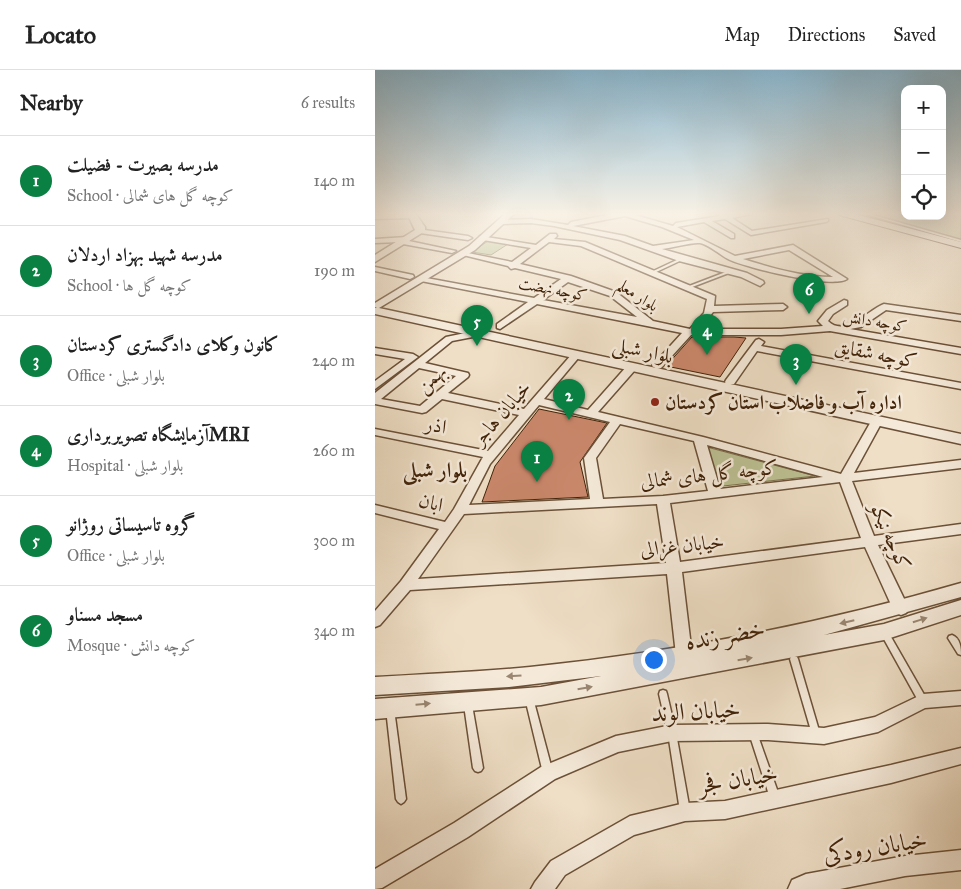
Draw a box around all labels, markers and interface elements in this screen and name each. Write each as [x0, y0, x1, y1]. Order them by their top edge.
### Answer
text: Locato [25, 20, 96, 50]
text: Map [724, 24, 760, 46]
text: Directions [788, 24, 865, 46]
text: Saved [893, 24, 936, 46]
map controls [901, 85, 946, 220]
button: + [901, 85, 946, 130]
text: Nearby [20, 90, 83, 116]
text: 6 results [301, 93, 355, 112]
button: − [901, 130, 946, 175]
text: مدرسه بصیرت - فضیلت [67, 153, 219, 176]
text: 1 [33, 171, 39, 190]
text: 140 m [314, 171, 355, 190]
button: locate [901, 175, 946, 220]
text: School · کوچه گل های شمالی [67, 186, 233, 205]
text: مدرسه شهید بهزاد اردلان [67, 243, 223, 266]
text: 2 [32, 261, 40, 280]
text: 190 m [314, 261, 355, 280]
street label: کوچه نهضت [517, 273, 589, 307]
pin: 6 [793, 273, 825, 314]
street label: بلوار معلم [610, 275, 662, 321]
text: School · کوچه گل ها [67, 276, 191, 295]
pin: 5 [461, 305, 493, 346]
street label: کوچه دانش [841, 306, 909, 338]
pin: 4 [691, 314, 723, 355]
street label: بلوار شبلی [610, 332, 676, 371]
text: کانون وکلای دادگستری کردستان [67, 333, 279, 356]
street label: کوچه شقایق [832, 333, 919, 375]
pin: 3 [780, 344, 812, 385]
text: 3 [33, 351, 39, 370]
text: 240 m [312, 351, 355, 370]
street label: بهمن [411, 358, 452, 399]
text: Office · بلوار شبلی [67, 366, 165, 385]
street label: خیابان هاجر [465, 376, 536, 452]
pin: 2 [553, 379, 585, 420]
place label: اداره آب و فاضلاب استان کردستان [665, 390, 902, 415]
marker: اداره آب و فاضلاب استان کردستان [649, 396, 661, 408]
street label: اذر [421, 411, 449, 439]
text: آزمايشگاه تصویربرداریMRI [67, 423, 250, 446]
text: 4 [32, 441, 40, 460]
text: 260 m [313, 441, 355, 460]
pin: 1 [521, 441, 553, 482]
street label: کوچه گل های شمالی [639, 455, 779, 495]
text: Hospital · بلوار شبلی [67, 456, 183, 475]
district label: بلوار شبلی [402, 457, 467, 486]
street label: ابان [416, 487, 446, 517]
street label: کوچه نیکو [863, 497, 917, 574]
text: گروه تاسیساتی روژانو [67, 513, 195, 536]
street label: خیابان غزالی [639, 529, 725, 563]
text: 5 [32, 531, 40, 550]
text: 300 m [313, 531, 355, 550]
text: Office · بلوار شبلی [67, 546, 165, 565]
text: مسجد مسناو [67, 603, 143, 626]
street label: خضر زنده [683, 613, 767, 658]
one-way arrow [913, 615, 928, 623]
one-way arrow [839, 618, 854, 626]
text: 6 [32, 621, 40, 640]
text: 340 m [313, 621, 355, 640]
text: Mosque · کوچه دانش [67, 636, 195, 655]
your location [641, 647, 667, 673]
one-way arrow [737, 654, 753, 662]
one-way arrow [506, 673, 522, 681]
one-way arrow [577, 683, 593, 691]
street label: خیابان الوند [651, 694, 741, 728]
one-way arrow [416, 700, 432, 708]
street label: خیابان فجر [693, 758, 780, 801]
street label: خیابان رودکی [821, 824, 929, 870]

